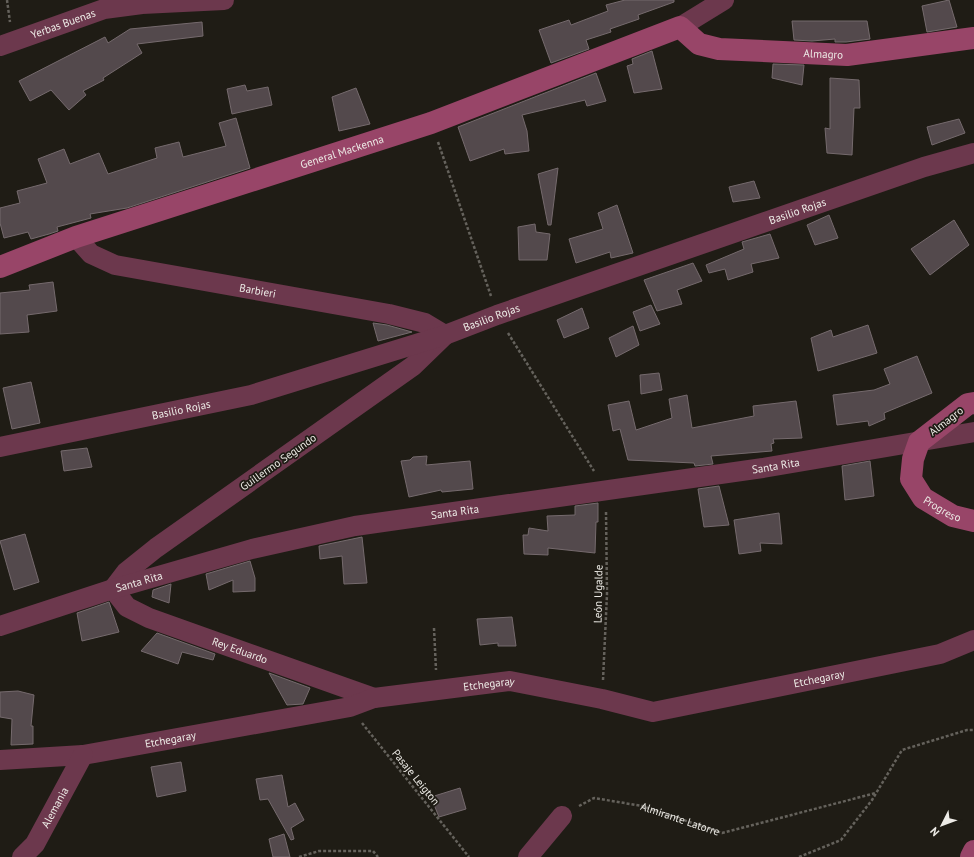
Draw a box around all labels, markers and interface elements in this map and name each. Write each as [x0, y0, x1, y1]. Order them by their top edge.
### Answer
street label: Yerbas Buenas [29, 5, 98, 41]
street label: Almagro [803, 46, 844, 62]
street label: General Mackenna [298, 132, 385, 172]
street label: Basilio Rojas [767, 194, 828, 227]
street label: Barbieri [238, 280, 277, 301]
street label: Basilio Rojas [461, 301, 522, 334]
street label: Basilio Rojas [151, 397, 212, 422]
street label: Almagro [926, 403, 966, 439]
street label: Guillermo Segundo [237, 430, 319, 494]
street label: Santa Rita [751, 455, 801, 477]
street label: Progreso [921, 493, 962, 525]
street label: Santa Rita [430, 501, 480, 522]
street label: León Ugalde [590, 564, 606, 623]
street label: Santa Rita [114, 568, 164, 595]
street label: Rey Eduardo [210, 634, 270, 667]
street label: Etchegaray [792, 666, 847, 690]
street label: Etchegaray [463, 674, 517, 694]
street label: Etchegaray [144, 728, 198, 751]
street label: Pasaje Leigton [389, 746, 443, 808]
street label: Alemania [38, 785, 71, 830]
street label: Almirante Latorre [639, 799, 722, 839]
north arrow [922, 805, 962, 845]
text: N [927, 824, 942, 839]

